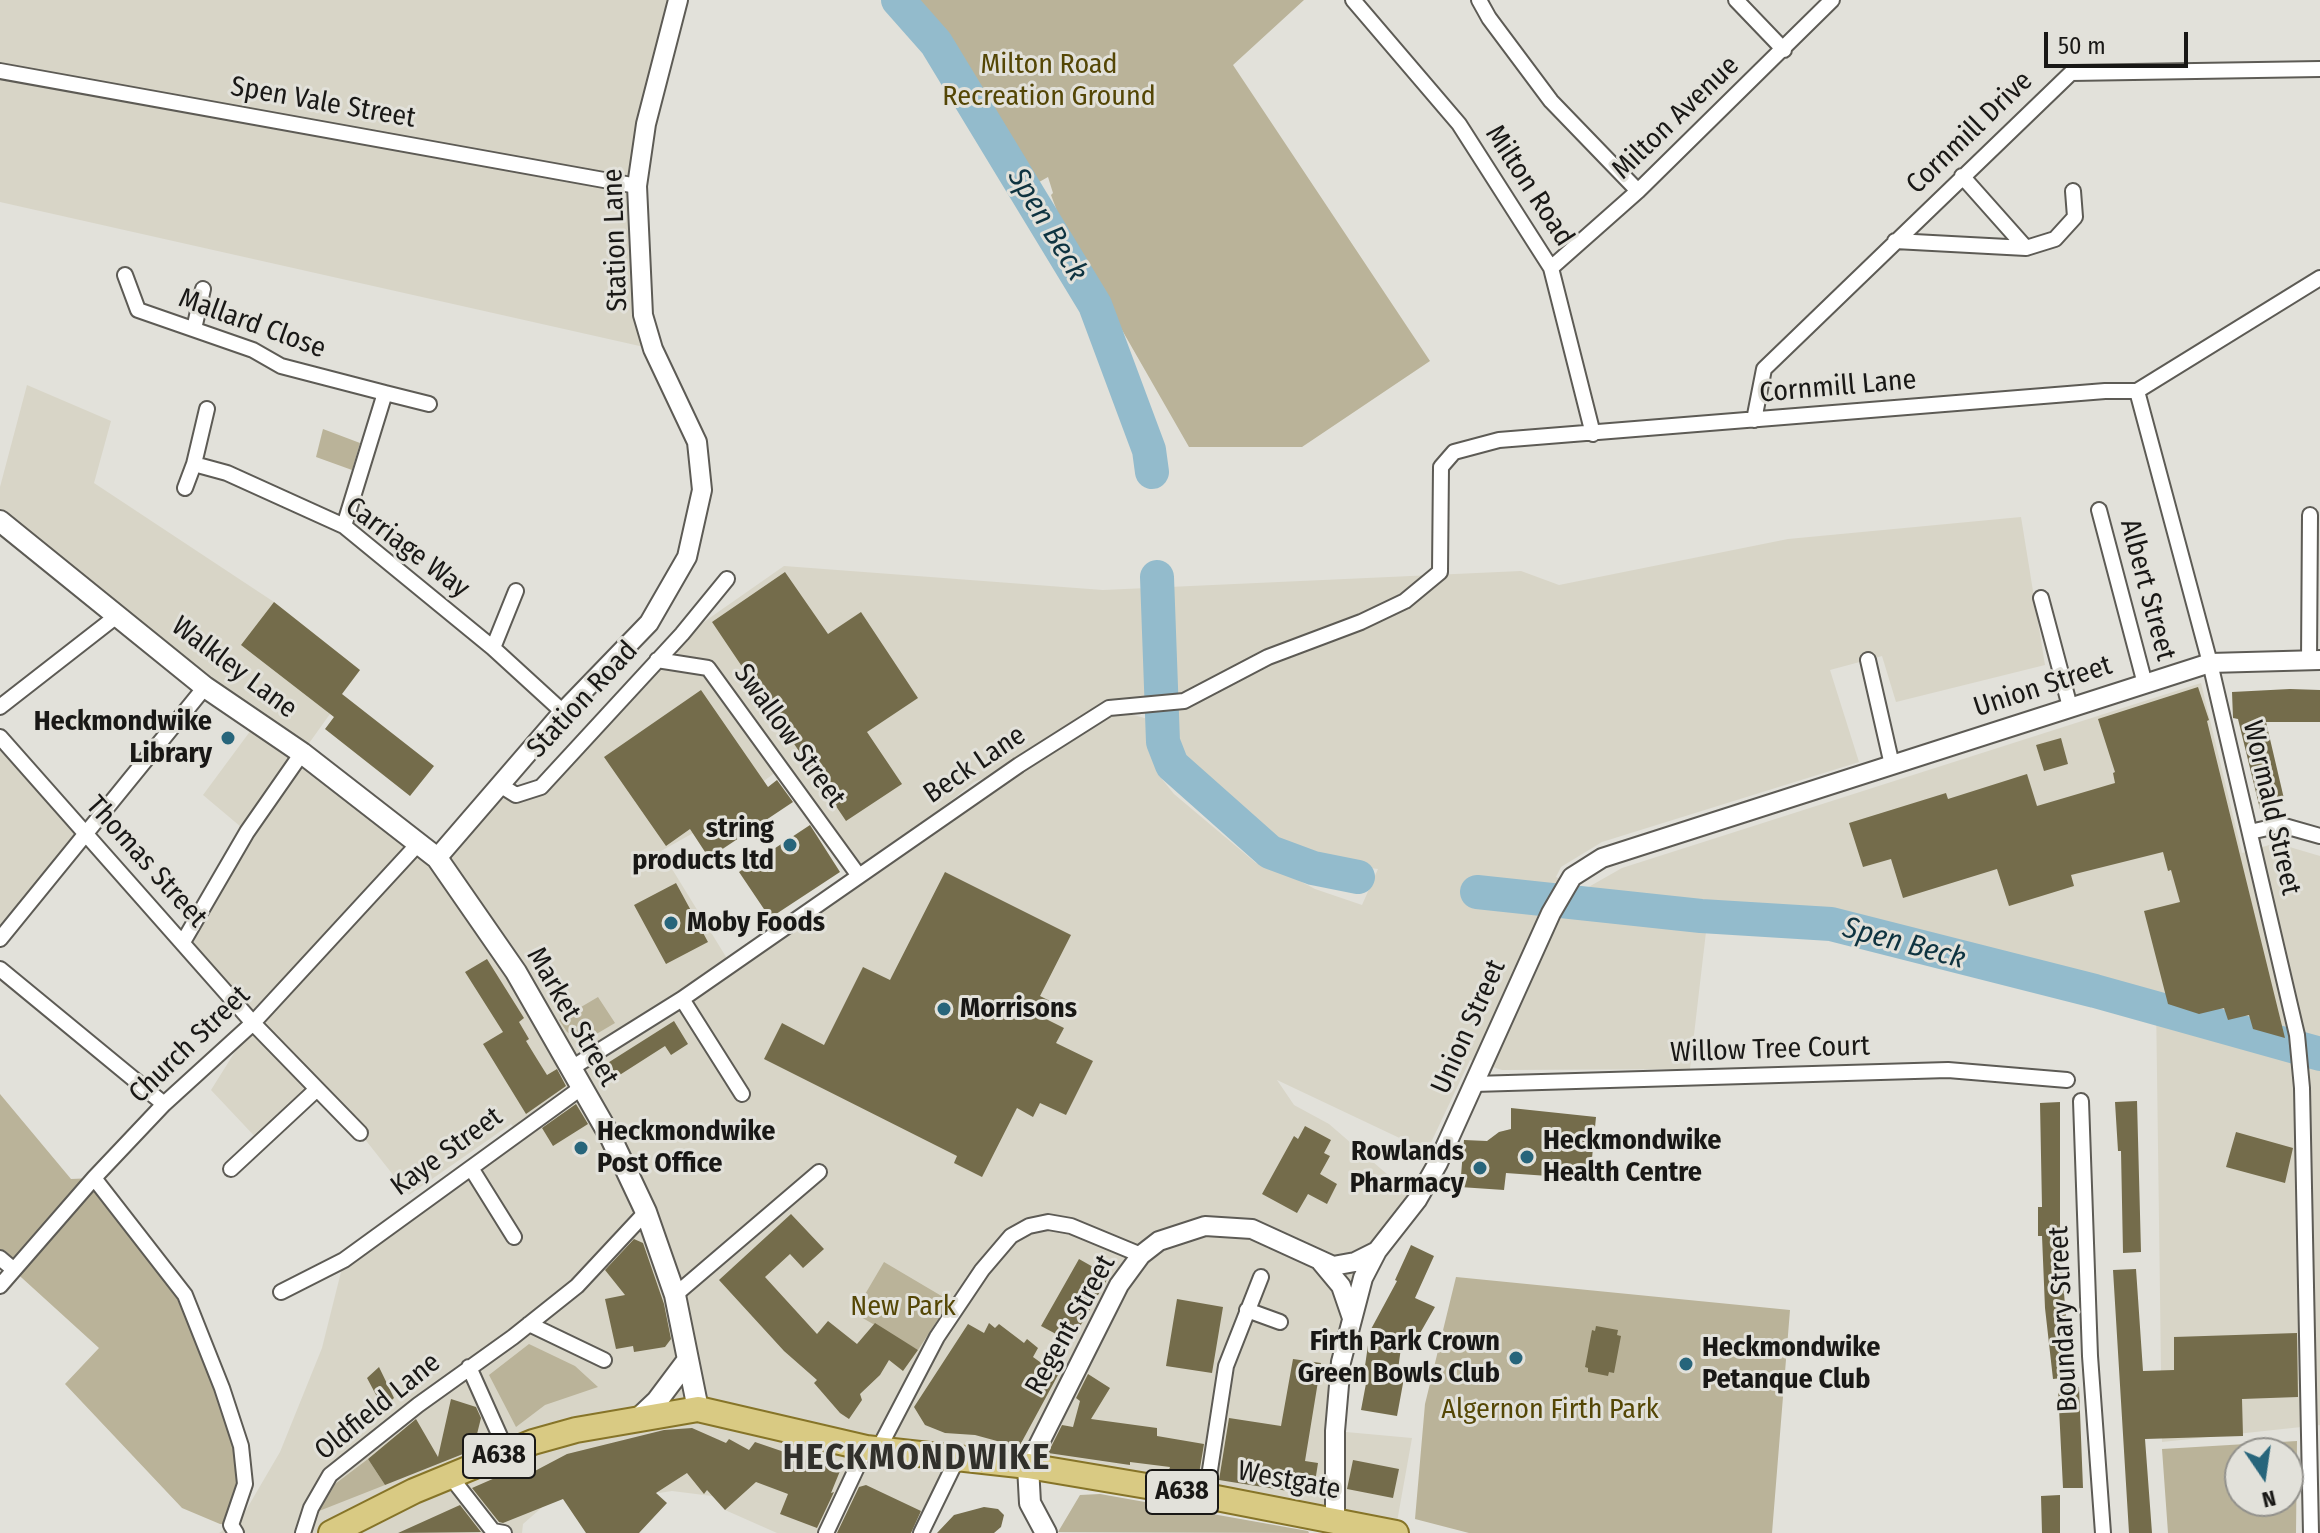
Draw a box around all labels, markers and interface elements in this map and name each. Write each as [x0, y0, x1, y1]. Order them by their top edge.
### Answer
scale bar [2048, 16, 2192, 66]
text: 50 m [2058, 32, 2106, 60]
park label: Milton Road Recreation Ground [942, 48, 1156, 114]
street label: Milton Avenue [1606, 49, 1746, 187]
street label: Cornmill Drive [1900, 65, 2040, 201]
street label: Spen Vale Street [228, 70, 418, 136]
street label: Milton Road [1478, 119, 1580, 253]
water label: Spen Beck [999, 162, 1095, 288]
street label: Station Lane [597, 168, 635, 312]
street label: Mallard Close [174, 282, 330, 366]
street label: Cornmill Lane [1758, 363, 1918, 411]
street label: Carriage Way [338, 490, 476, 606]
street label: Albert Street [2112, 516, 2182, 664]
street label: Walkley Lane [165, 610, 303, 726]
street label: Station Road [521, 635, 645, 765]
street label: Union Street [1970, 649, 2116, 725]
street label: Swallow Street [726, 658, 852, 814]
place label: Heckmondwike Library [34, 705, 212, 771]
street label: Wormald Street [2235, 718, 2307, 898]
street label: Beck Lane [918, 719, 1032, 811]
marker: Heckmondwike Library [219, 729, 237, 747]
street label: Thomas Street [78, 789, 214, 935]
place label: string products ltd [632, 812, 774, 878]
marker: string products ltd [781, 836, 799, 854]
place label: Moby Foods [687, 906, 825, 940]
water label: Spen Beck [1839, 910, 1969, 978]
marker: Moby Foods [662, 914, 680, 932]
street label: Market Street [519, 942, 625, 1092]
street label: Union Street [1425, 955, 1513, 1099]
street label: Church Street [123, 979, 257, 1111]
place label: Morrisons [960, 992, 1077, 1026]
marker: Morrisons [935, 1000, 953, 1018]
street label: Willow Tree Court [1670, 1030, 1870, 1070]
street label: Kaye Street [385, 1100, 509, 1204]
place label: Heckmondwike Post Office [597, 1115, 775, 1181]
place label: Heckmondwike Health Centre [1543, 1124, 1721, 1190]
place label: Rowlands Pharmacy [1350, 1135, 1464, 1201]
marker: Heckmondwike Post Office [572, 1139, 590, 1157]
marker: Heckmondwike Health Centre [1518, 1148, 1536, 1166]
marker: Rowlands Pharmacy [1471, 1159, 1489, 1177]
street label: Boundary Street [2042, 1225, 2086, 1413]
street label: Regent Street [1019, 1249, 1123, 1401]
park label: New Park [850, 1290, 956, 1324]
place label: Firth Park Crown Green Bowls Club [1298, 1325, 1500, 1391]
place label: Heckmondwike Petanque Club [1702, 1331, 1880, 1397]
street label: Oldfield Lane [308, 1346, 448, 1468]
marker: Firth Park Crown Green Bowls Club [1507, 1349, 1525, 1367]
marker: Heckmondwike Petanque Club [1677, 1355, 1695, 1373]
park label: Algernon Firth Park [1441, 1393, 1659, 1427]
road number: A638 [463, 1434, 535, 1478]
district label: HECKMONDWIKE [783, 1437, 1051, 1481]
north arrow [2224, 1437, 2304, 1517]
street label: Westgate [1235, 1455, 1343, 1507]
road number: A638 [1146, 1470, 1218, 1514]
text: N [2260, 1484, 2279, 1514]

